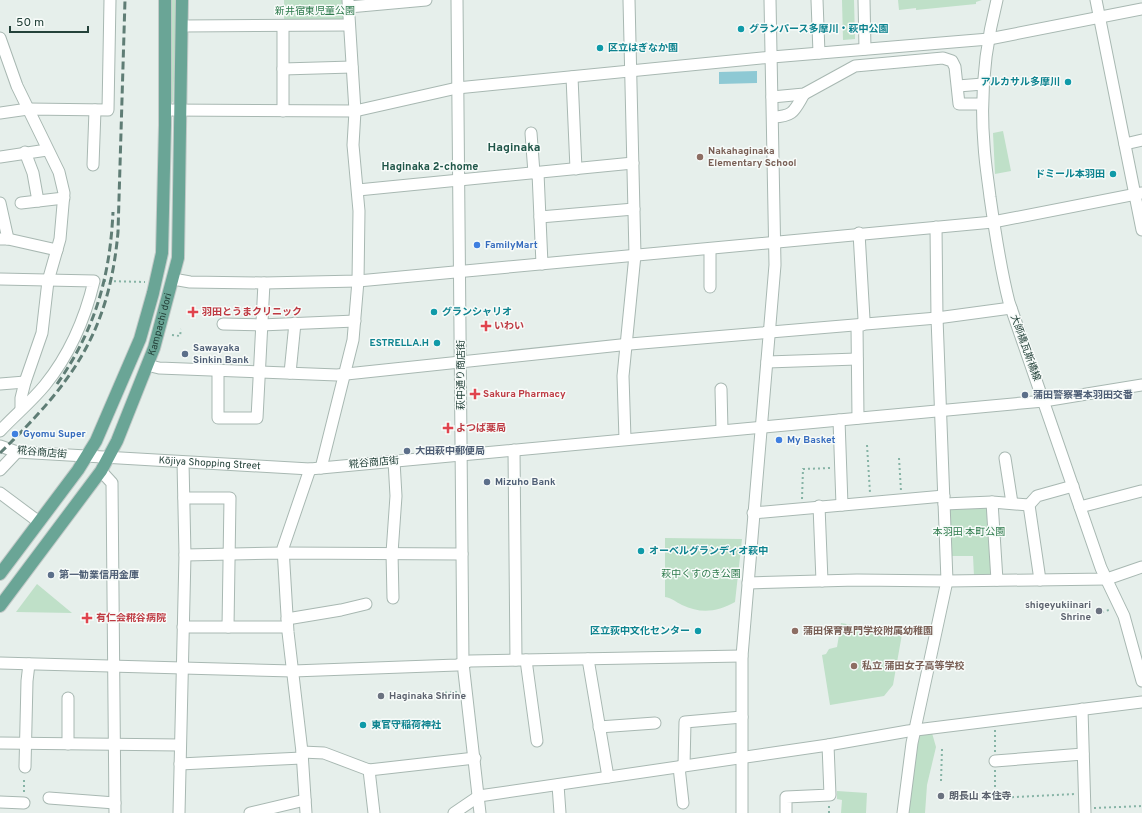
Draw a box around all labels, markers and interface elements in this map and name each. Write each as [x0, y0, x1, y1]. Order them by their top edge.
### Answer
park label: 新井宿東児童公園 [275, 5, 355, 18]
scale bar [10, 8, 88, 34]
text: 50 m [16, 15, 44, 31]
place label: グランパース多摩川・萩中公園 [749, 23, 889, 36]
marker: グランパース多摩川・萩中公園 [736, 24, 746, 34]
place label: 区立はぎなか園 [608, 42, 678, 55]
marker: 区立はぎなか園 [595, 43, 605, 53]
place label: アルカサル多摩川 [980, 76, 1060, 89]
marker: アルカサル多摩川 [1063, 77, 1073, 87]
district label: Haginaka [488, 140, 540, 156]
place label: Nakahaginaka Elementary School [708, 145, 797, 170]
marker: Nakahaginaka Elementary School [695, 152, 705, 162]
district label: Haginaka 2-chome [382, 160, 478, 174]
place label: ドミール本羽田 [1035, 168, 1105, 181]
marker: ドミール本羽田 [1108, 169, 1118, 179]
place label: FamilyMart [485, 239, 538, 252]
marker: FamilyMart [472, 240, 482, 250]
street label: Kampachi dori [145, 292, 175, 358]
marker: 羽田とうまクリニック [187, 306, 199, 318]
place label: 羽田とうまクリニック [201, 306, 302, 319]
place label: グランシャリオ [442, 306, 512, 319]
marker: グランシャリオ [429, 307, 439, 317]
street label: 大師橋瓦斯橋線 [1007, 313, 1043, 383]
place label: いわい [494, 320, 524, 333]
marker: いわい [481, 321, 491, 331]
place label: ESTRELLA.H [370, 337, 429, 350]
marker: ESTRELLA.H [432, 338, 442, 348]
street label: 萩中通り商店街 [455, 340, 468, 410]
place label: Sawayaka Sinkin Bank [193, 342, 249, 367]
marker: Sawayaka Sinkin Bank [180, 349, 190, 359]
place label: Sakura Pharmacy [483, 388, 566, 401]
marker: Sakura Pharmacy [470, 389, 480, 399]
place label: 蒲田警察署本羽田交番 [1033, 389, 1133, 402]
marker: 蒲田警察署本羽田交番 [1020, 390, 1030, 400]
place label: よつば薬局 [456, 422, 506, 435]
marker: よつば薬局 [443, 423, 453, 433]
place label: Gyomu Super [23, 428, 86, 441]
marker: Gyomu Super [10, 429, 20, 439]
place label: My Basket [787, 434, 836, 447]
marker: My Basket [774, 435, 784, 445]
street label: 糀谷商店街 [17, 444, 67, 462]
place label: 大田萩中郵便局 [415, 445, 485, 458]
marker: 大田萩中郵便局 [402, 446, 412, 456]
street label: Kōjiya Shopping Street [158, 454, 261, 473]
street label: 糀谷商店街 [349, 454, 399, 472]
place label: Mizuho Bank [495, 476, 556, 489]
marker: Mizuho Bank [482, 477, 492, 487]
park label: 本羽田 本町公園 [933, 526, 1005, 539]
place label: オーベルグランディオ萩中 [649, 545, 768, 558]
marker: オーベルグランディオ萩中 [636, 546, 646, 556]
park label: 萩中くすのき公園 [661, 568, 741, 581]
place label: 第一勧業信用金庫 [59, 569, 139, 582]
marker: 第一勧業信用金庫 [46, 570, 56, 580]
place label: shigeyukiinari Shrine [1025, 599, 1091, 624]
marker: shigeyukiinari Shrine [1094, 606, 1104, 616]
marker: 有仁会糀谷病院 [81, 612, 93, 624]
place label: 有仁会糀谷病院 [96, 612, 166, 625]
place label: 区立荻中文化センター [590, 625, 690, 638]
place label: 蒲田保育専門学校附属幼稚園 [803, 625, 933, 638]
marker: 区立荻中文化センター [693, 626, 703, 636]
marker: 蒲田保育専門学校附属幼稚園 [790, 626, 800, 636]
place label: 私立 蒲田女子高等学校 [862, 660, 965, 673]
marker: 私立 蒲田女子高等学校 [849, 661, 859, 671]
place label: Haginaka Shrine [389, 690, 466, 703]
marker: Haginaka Shrine [376, 691, 386, 701]
place label: 東官守稲荷神社 [371, 719, 442, 732]
marker: 東官守稲荷神社 [358, 720, 368, 730]
place label: 朗長山 本住寺 [949, 790, 1012, 803]
marker: 朗長山 本住寺 [936, 791, 946, 801]

